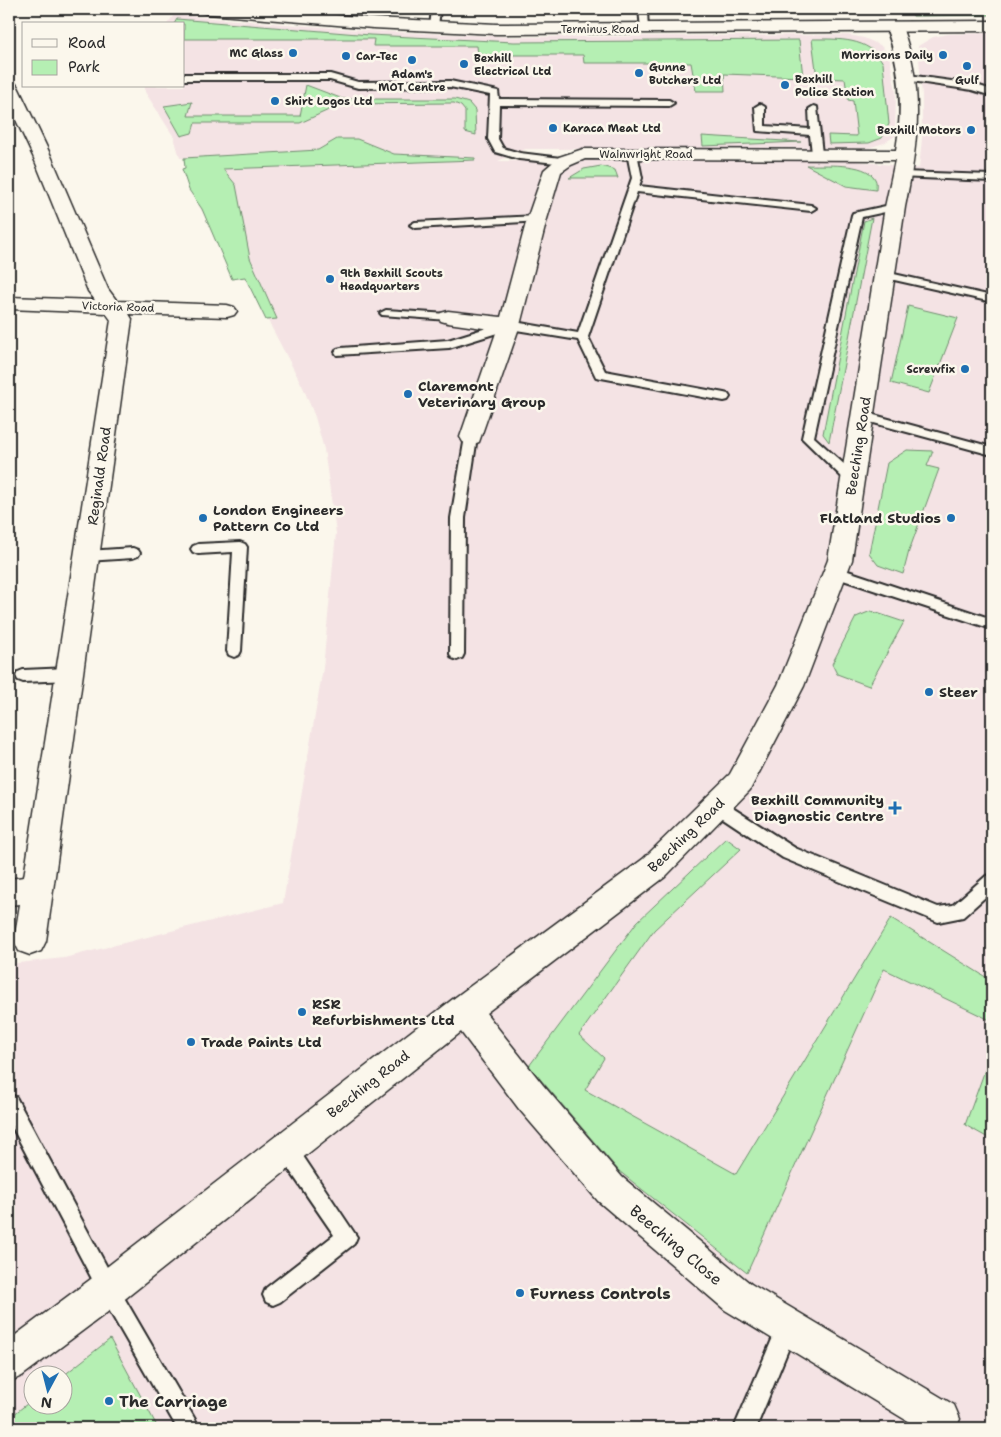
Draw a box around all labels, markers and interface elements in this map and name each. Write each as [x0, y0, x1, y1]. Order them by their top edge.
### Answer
legend [22, 22, 185, 88]
street label: Terminus Road [561, 22, 639, 37]
text: Road [68, 33, 106, 53]
place label: MC Glass [229, 46, 283, 61]
marker: MC Glass [287, 47, 299, 59]
place label: Morrisons Daily [841, 48, 933, 63]
place label: Car-Tec [356, 49, 398, 64]
marker: Morrisons Daily [937, 49, 949, 61]
marker: Car-Tec [340, 50, 352, 62]
place label: Bexhill Electrical Ltd [474, 51, 552, 79]
marker: Adam's MOT Centre [406, 54, 418, 66]
text: Park [68, 57, 100, 77]
marker: Bexhill Electrical Ltd [458, 58, 470, 70]
place label: Gunne Butchers Ltd [649, 60, 722, 88]
marker: Gulf [961, 60, 973, 72]
place label: Adam's MOT Centre [378, 67, 446, 95]
marker: Gunne Butchers Ltd [633, 67, 645, 79]
place label: Bexhill Police Station [795, 72, 875, 100]
place label: Gulf [955, 73, 980, 88]
marker: Bexhill Police Station [779, 79, 791, 91]
place label: Shirt Logos Ltd [285, 94, 373, 109]
marker: Shirt Logos Ltd [269, 95, 281, 107]
place label: Karaca Meat Ltd [563, 121, 661, 136]
marker: Karaca Meat Ltd [547, 122, 559, 134]
place label: Bexhill Motors [877, 123, 961, 138]
marker: Bexhill Motors [965, 124, 977, 136]
street label: Wainwright Road [599, 147, 693, 162]
place label: 9th Bexhill Scouts Headquarters [340, 266, 443, 294]
marker: 9th Bexhill Scouts Headquarters [324, 273, 336, 285]
street label: Victoria Road [81, 298, 155, 316]
place label: Screwfix [907, 362, 955, 377]
marker: Screwfix [959, 363, 971, 375]
place label: Claremont Veterinary Group [418, 377, 546, 411]
marker: Claremont Veterinary Group [402, 388, 414, 400]
street label: Beeching Road [841, 395, 875, 497]
street label: Reginald Road [83, 425, 115, 526]
place label: London Engineers Pattern Co Ltd [213, 501, 343, 535]
place label: Flatland Studios [820, 509, 941, 527]
marker: London Engineers Pattern Co Ltd [197, 512, 209, 524]
marker: Flatland Studios [945, 512, 957, 524]
place label: Steer [939, 683, 978, 701]
marker: Steer [923, 686, 935, 698]
place label: Bexhill Community Diagnostic Centre [751, 791, 884, 825]
street label: Beeching Road [644, 794, 728, 876]
marker: Bexhill Community Diagnostic Centre [888, 801, 902, 815]
place label: RSR Refurbishments Ltd [312, 995, 455, 1029]
marker: RSR Refurbishments Ltd [296, 1006, 308, 1018]
place label: Trade Paints Ltd [201, 1033, 322, 1051]
marker: Trade Paints Ltd [185, 1036, 197, 1048]
street label: Beeching Road [323, 1046, 413, 1122]
street label: Beeching Close [625, 1200, 727, 1290]
place label: Furness Controls [530, 1283, 671, 1304]
marker: Furness Controls [514, 1287, 526, 1299]
north arrow [22, 1364, 72, 1414]
place label: The Carriage [119, 1391, 228, 1412]
text: N [40, 1393, 53, 1413]
marker: The Carriage [103, 1395, 115, 1407]

